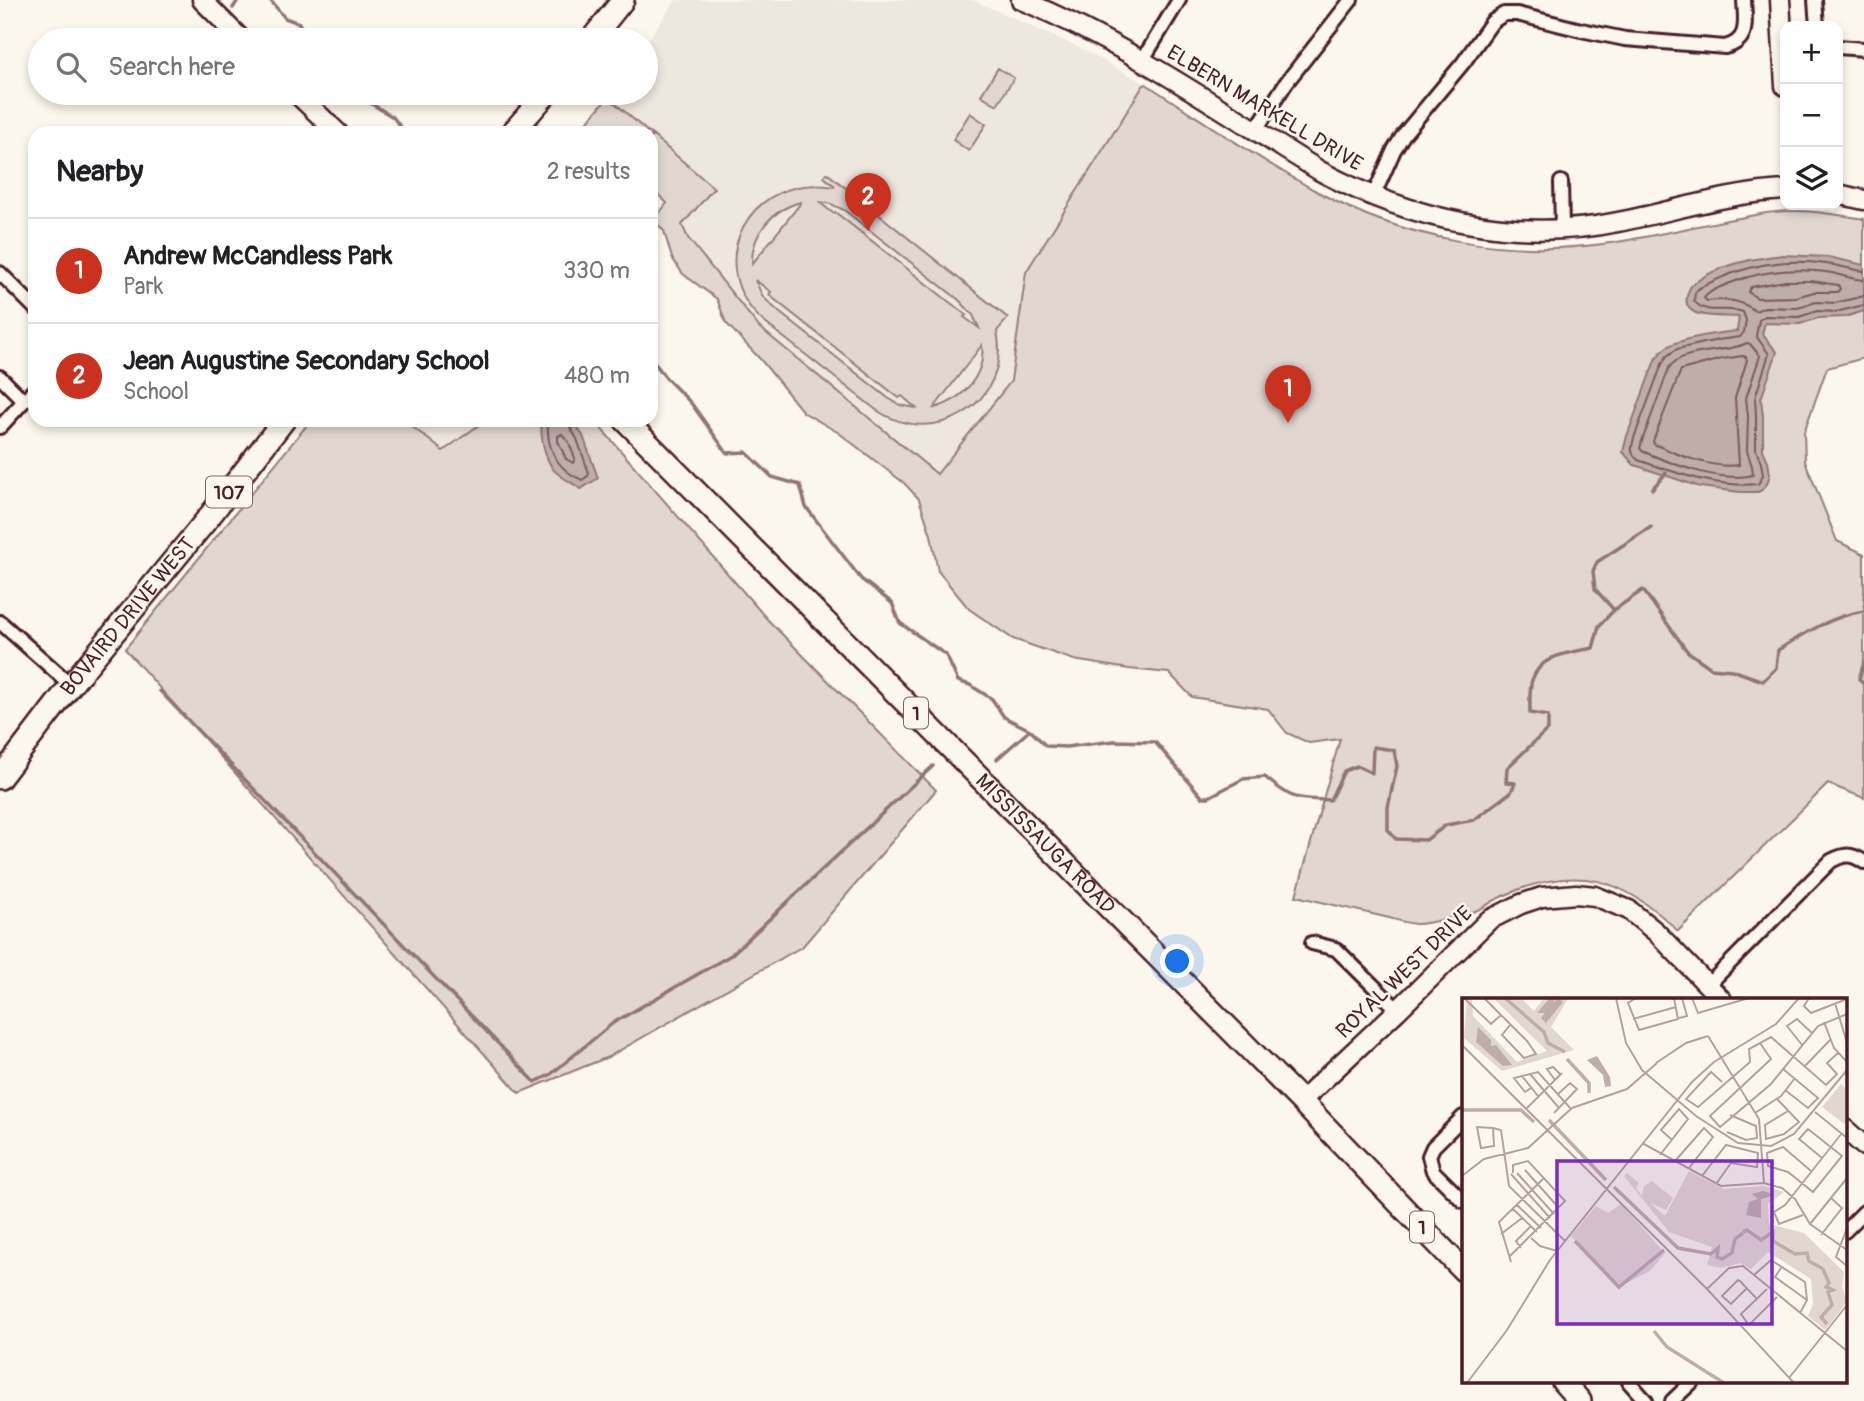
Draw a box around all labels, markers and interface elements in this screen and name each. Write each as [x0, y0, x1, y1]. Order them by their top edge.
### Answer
map controls [1780, 21, 1843, 210]
button: + [1780, 21, 1843, 84]
search box [28, 28, 658, 105]
street label: ELBERN MARKELL DRIVE [1162, 39, 1368, 178]
icon: search [52, 48, 90, 86]
text: Search here [108, 51, 235, 83]
button: − [1780, 84, 1843, 147]
button: layers [1780, 147, 1843, 210]
text: Nearby [56, 153, 143, 190]
text: 2 results [547, 157, 630, 186]
pin: 2 [845, 173, 891, 231]
text: Andrew McCandless Park [123, 240, 392, 272]
text: 1 [75, 256, 84, 285]
text: 330 m [563, 256, 630, 285]
text: Park [123, 272, 163, 301]
text: Jean Augustine Secondary School [123, 345, 490, 377]
text: 2 [73, 361, 85, 390]
text: 480 m [564, 361, 630, 390]
pin: 1 [1265, 365, 1311, 423]
text: School [123, 377, 189, 406]
road number: 107 [206, 477, 252, 508]
street label: BOVAIRD DRIVE WEST [55, 531, 201, 701]
road number: 1 [904, 698, 928, 728]
street label: MISSISSAUGA ROAD [969, 768, 1121, 920]
street label: ROYAL WEST DRIVE [1330, 900, 1478, 1045]
your location [1160, 944, 1194, 978]
inset map [1462, 998, 1846, 1384]
road number: 1 [1410, 1212, 1434, 1242]

